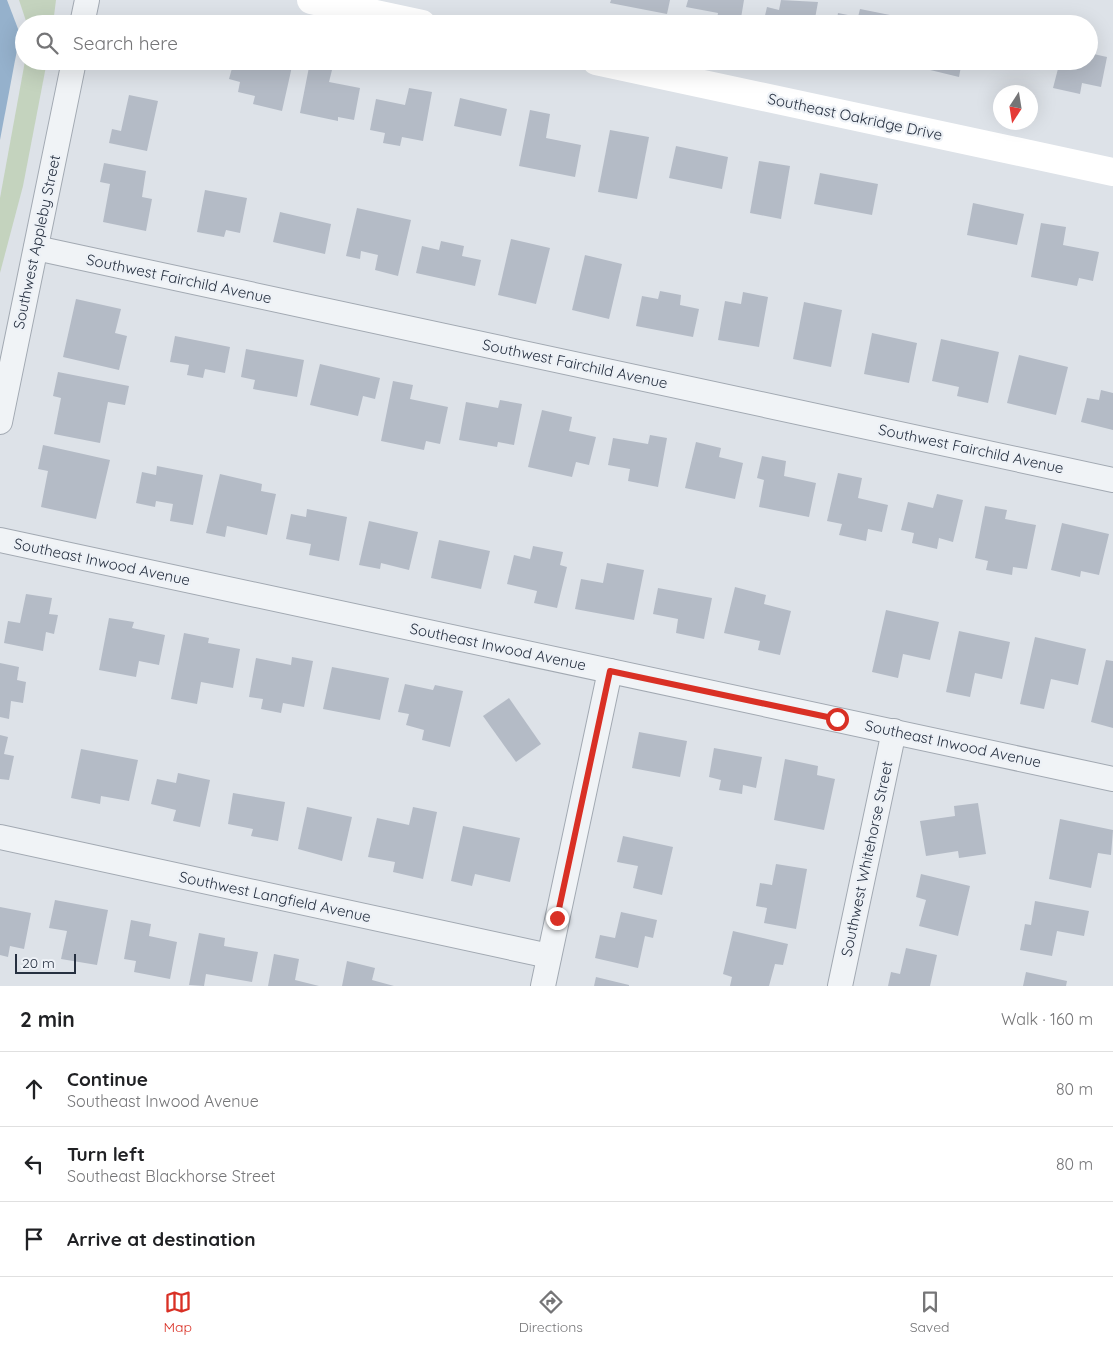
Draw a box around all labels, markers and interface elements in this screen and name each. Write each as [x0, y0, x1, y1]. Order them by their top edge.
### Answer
search box [15, 15, 1098, 70]
icon: search [33, 29, 61, 57]
text: Search here [73, 31, 178, 55]
north arrow [993, 85, 1038, 130]
street label: Southeast Oakridge Drive [766, 89, 944, 144]
street label: Southwest Appleby Street [9, 153, 64, 331]
street label: Southwest Fairchild Avenue [85, 250, 273, 307]
street label: Southwest Fairchild Avenue [481, 335, 669, 392]
street label: Southwest Fairchild Avenue [877, 420, 1065, 477]
street label: Southeast Inwood Avenue [12, 534, 192, 589]
street label: Southeast Inwood Avenue [408, 619, 588, 674]
route start [826, 708, 849, 731]
street label: Southeast Inwood Avenue [863, 716, 1043, 771]
street label: Southwest Whitehorse Street [837, 759, 897, 958]
street label: Southwest Langfield Avenue [177, 867, 373, 926]
route end [546, 907, 569, 930]
scale bar [15, 951, 76, 974]
text: 20 m [22, 954, 55, 972]
text: 2 min [20, 1006, 75, 1032]
text: Walk · 160 m [1001, 1009, 1093, 1029]
text: Continue [67, 1067, 148, 1091]
icon: ahead [20, 1075, 48, 1103]
text: 80 m [1056, 1079, 1093, 1099]
text: Southeast Inwood Avenue [67, 1091, 259, 1111]
text: Turn left [67, 1142, 145, 1166]
icon: left [20, 1150, 48, 1178]
text: 80 m [1056, 1154, 1093, 1174]
text: Southeast Blackhorse Street [67, 1166, 275, 1186]
icon: arrive [20, 1225, 48, 1253]
text: Arrive at destination [67, 1227, 256, 1251]
tab: Map [163, 1288, 192, 1336]
tab: Directions [519, 1288, 583, 1336]
tab: Saved [910, 1288, 950, 1336]

